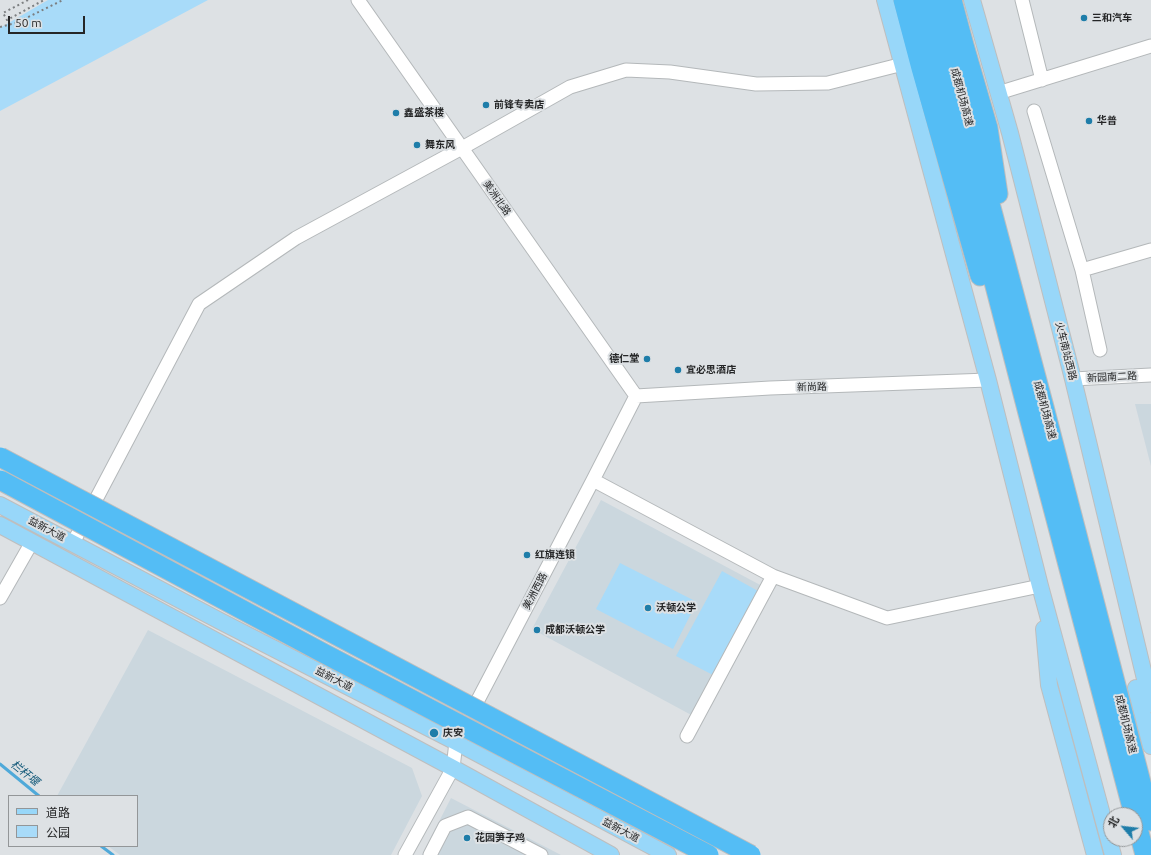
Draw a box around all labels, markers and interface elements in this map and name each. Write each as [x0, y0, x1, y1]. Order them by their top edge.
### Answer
scale bar [10, 8, 87, 34]
place label: 三和汽车 [1092, 12, 1132, 24]
marker: 三和汽车 [1079, 13, 1089, 23]
text: 50 m [15, 16, 42, 29]
street label: 成都机场高速 [948, 66, 976, 128]
place label: 前锋专卖店 [494, 99, 544, 111]
marker: 前锋专卖店 [481, 100, 491, 110]
place label: 鑫盛茶楼 [404, 107, 444, 119]
marker: 鑫盛茶楼 [391, 108, 401, 118]
place label: 华普 [1097, 115, 1117, 127]
marker: 华普 [1084, 116, 1094, 126]
place label: 舞东风 [425, 139, 455, 151]
marker: 舞东风 [412, 140, 422, 150]
street label: 美洲北路 [481, 178, 513, 218]
street label: 火车南站西路 [1053, 320, 1079, 382]
place label: 德仁堂 [609, 353, 639, 365]
marker: 德仁堂 [642, 354, 652, 364]
place label: 宜必思酒店 [686, 364, 736, 376]
marker: 宜必思酒店 [673, 365, 683, 375]
street label: 新园南二路 [1087, 370, 1137, 384]
street label: 成都机场高速 [1031, 379, 1059, 441]
street label: 新尚路 [797, 380, 827, 394]
street label: 益新大道 [27, 514, 67, 544]
place label: 红旗连锁 [535, 549, 575, 561]
marker: 红旗连锁 [522, 550, 532, 560]
street label: 美洲西路 [520, 571, 550, 611]
place label: 沃顿公学 [656, 602, 696, 614]
marker: 沃顿公学 [643, 603, 653, 613]
place label: 成都沃顿公学 [545, 624, 605, 636]
marker: 成都沃顿公学 [532, 625, 542, 635]
street label: 益新大道 [313, 665, 355, 693]
street label: 成都机场高速 [1113, 693, 1139, 755]
marker: 庆安 [428, 727, 440, 739]
place label: 庆安 [443, 727, 463, 739]
water label: 栏杆堰 [8, 757, 42, 789]
legend [8, 795, 138, 847]
text: 道路 [46, 806, 70, 819]
north arrow [1103, 807, 1143, 847]
text: 北 [1105, 814, 1121, 830]
street label: 益新大道 [601, 815, 641, 845]
text: 公园 [46, 826, 70, 839]
place label: 花园笋子鸡 [475, 832, 525, 844]
marker: 花园笋子鸡 [462, 833, 472, 843]

